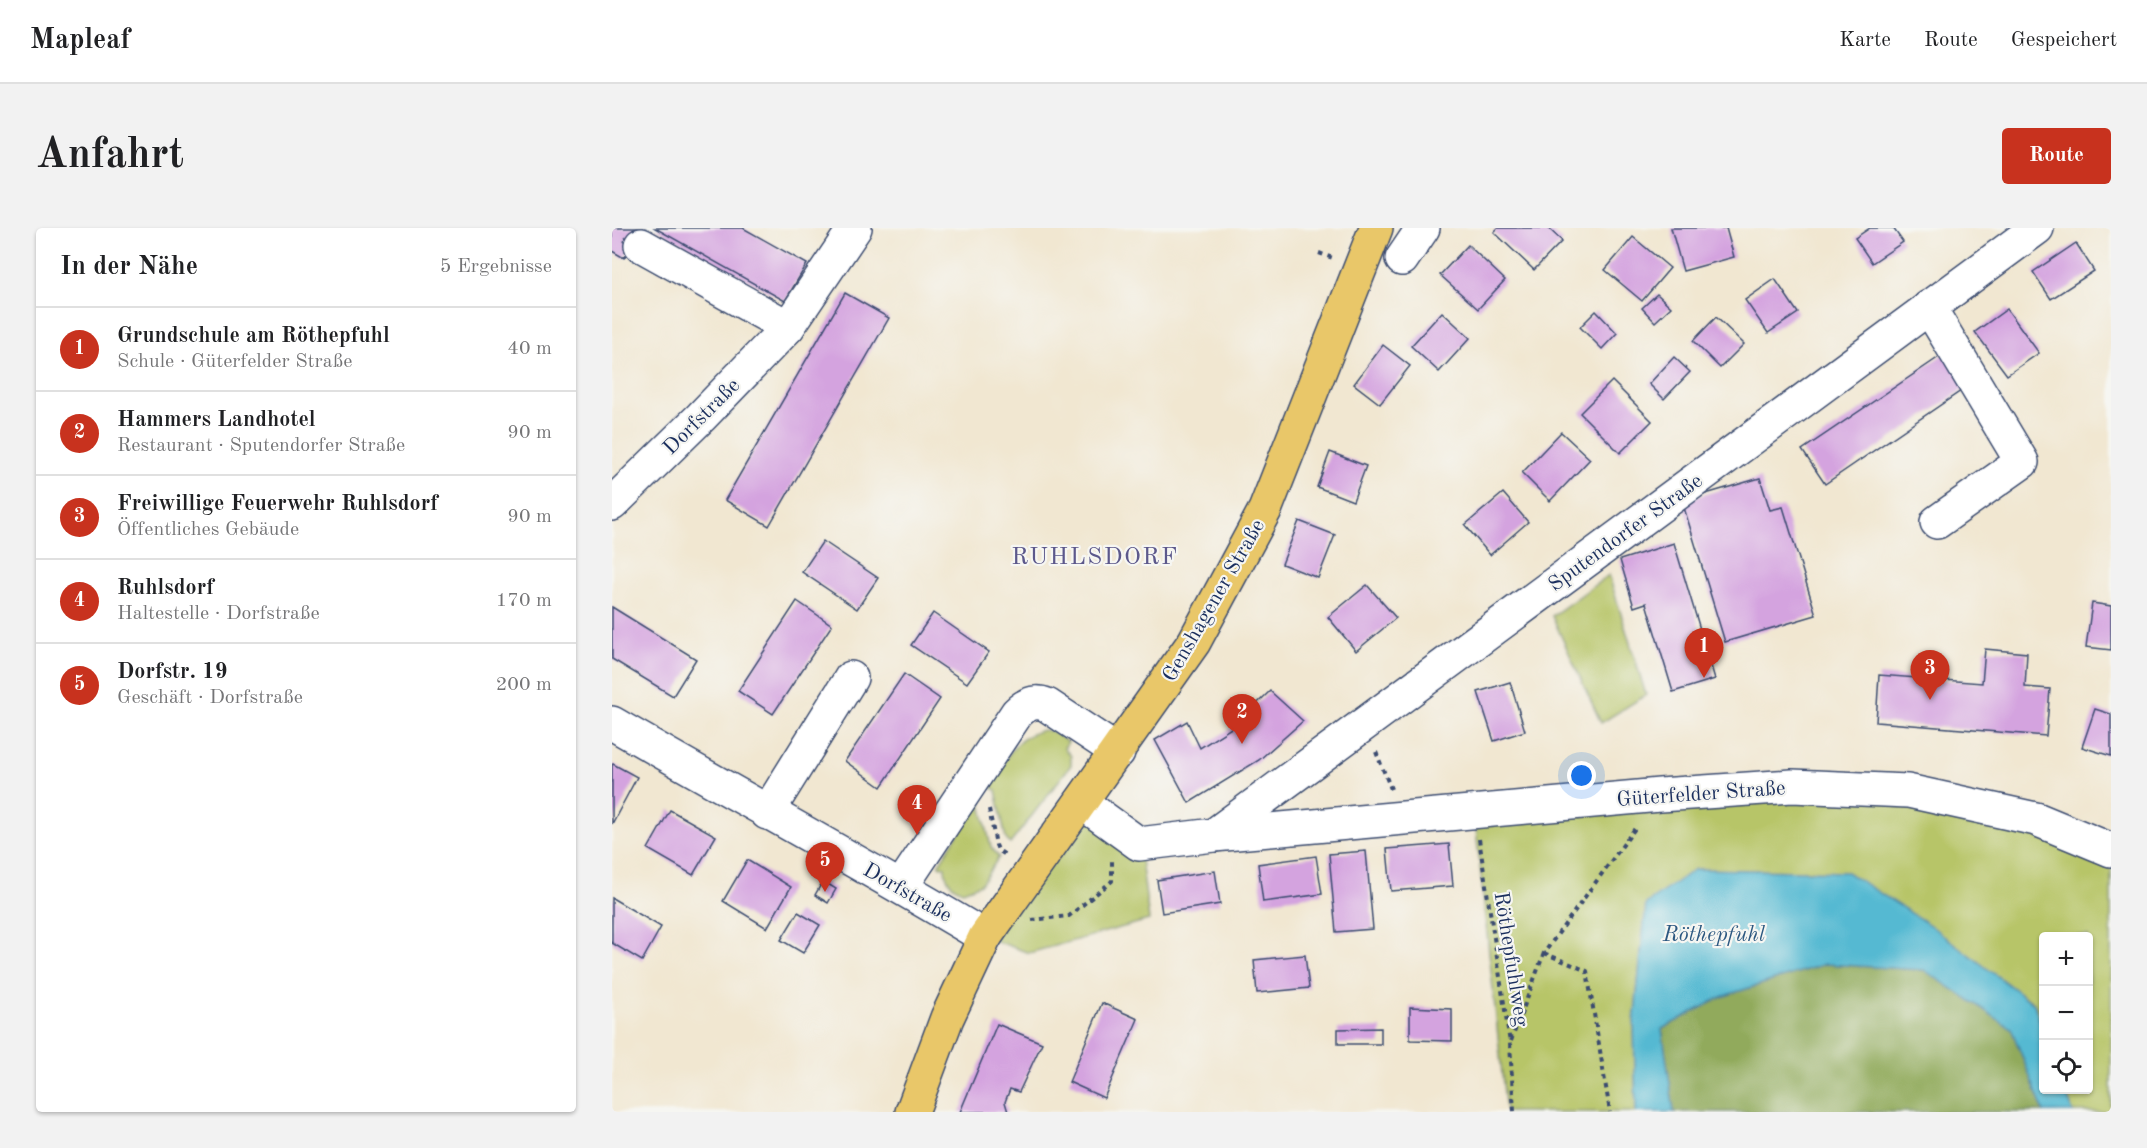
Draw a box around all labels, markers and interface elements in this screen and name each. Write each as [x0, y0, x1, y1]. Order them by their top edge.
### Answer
text: Mapleaf [30, 27, 130, 55]
text: Karte [1839, 30, 1891, 51]
text: Route [1924, 30, 1978, 51]
text: Gespeichert [2011, 30, 2117, 51]
button: Route [2002, 128, 2111, 184]
text: Anfahrt [36, 135, 184, 177]
text: In der Nähe [60, 254, 198, 280]
text: 5 Ergebnisse [440, 257, 552, 277]
text: Grundschule am Röthepfuhl [117, 325, 390, 347]
text: 1 [74, 339, 85, 359]
text: 40 m [507, 339, 552, 359]
text: Schule · Güterfelder Straße [117, 352, 352, 372]
street label: Dorfstraße [660, 375, 744, 459]
text: Hammers Landhotel [117, 409, 316, 431]
text: 2 [74, 423, 85, 443]
text: 90 m [507, 423, 552, 443]
text: Restaurant · Sputendorfer Straße [117, 436, 405, 456]
street label: Sputendorfer Straße [1545, 470, 1707, 596]
text: Freiwillige Feuerwehr Ruhlsdorf [117, 493, 438, 515]
text: 3 [74, 507, 85, 527]
text: 90 m [507, 507, 552, 527]
street label: Genshagener Straße [1159, 516, 1269, 685]
text: Öffentliches Gebäude [117, 520, 299, 540]
district label: RUHLSDORF [1011, 546, 1179, 570]
text: Ruhlsdorf [117, 577, 214, 599]
text: 4 [74, 591, 85, 611]
text: 170 m [496, 591, 552, 611]
text: Haltestelle · Dorfstraße [117, 604, 320, 624]
pin: 1 [1684, 628, 1724, 678]
pin: 3 [1910, 650, 1950, 700]
text: Dorfstr. 19 [117, 661, 227, 683]
text: 5 [74, 675, 85, 695]
text: 200 m [496, 675, 552, 695]
text: Geschäft · Dorfstraße [117, 688, 303, 708]
pin: 2 [1222, 694, 1262, 744]
your location [1567, 761, 1596, 790]
street label: Güterfelder Straße [1616, 778, 1786, 811]
pin: 4 [898, 786, 936, 835]
pin: 5 [806, 842, 844, 892]
street label: Dorfstraße [859, 860, 955, 927]
street label: Röthepfuhlweg [1489, 890, 1532, 1029]
water label: Röthepfuhl [1662, 924, 1766, 946]
map controls [2039, 932, 2093, 1094]
button: + [2039, 932, 2093, 986]
button: − [2039, 986, 2093, 1040]
button: locate [2039, 1040, 2093, 1094]

